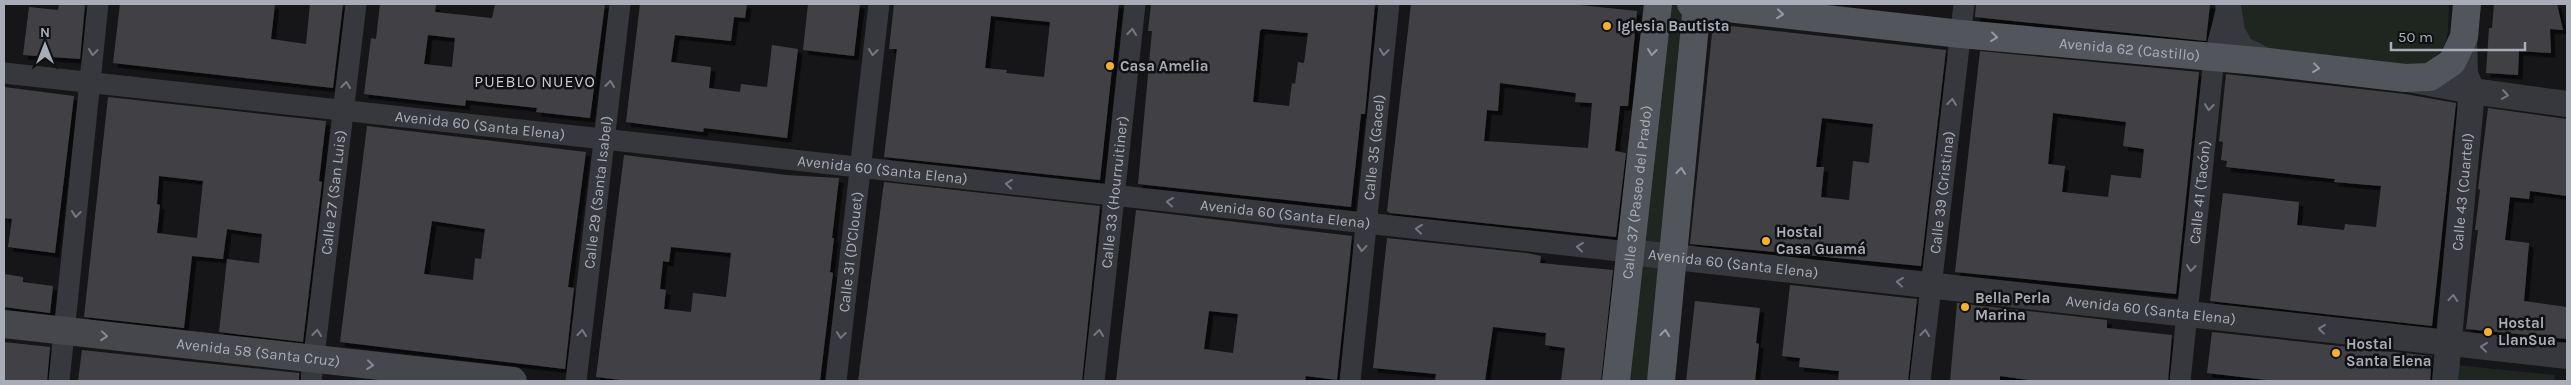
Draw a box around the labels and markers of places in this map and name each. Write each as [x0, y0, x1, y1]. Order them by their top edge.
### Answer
place label: Iglesia Bautista [1617, 17, 1730, 35]
marker: Iglesia Bautista [1601, 20, 1613, 32]
place label: Casa Amelia [1120, 57, 1209, 75]
marker: Casa Amelia [1104, 60, 1116, 72]
place label: Hostal Casa Guamá [1776, 223, 1866, 258]
marker: Hostal Casa Guamá [1760, 235, 1772, 247]
place label: Bella Perla Marina [1975, 289, 2050, 324]
marker: Bella Perla Marina [1959, 301, 1971, 313]
place label: Hostal LlanSua [2498, 314, 2556, 349]
marker: Hostal LlanSua [2482, 326, 2494, 338]
place label: Hostal Santa Elena [2346, 335, 2432, 370]
marker: Hostal Santa Elena [2330, 347, 2342, 359]

